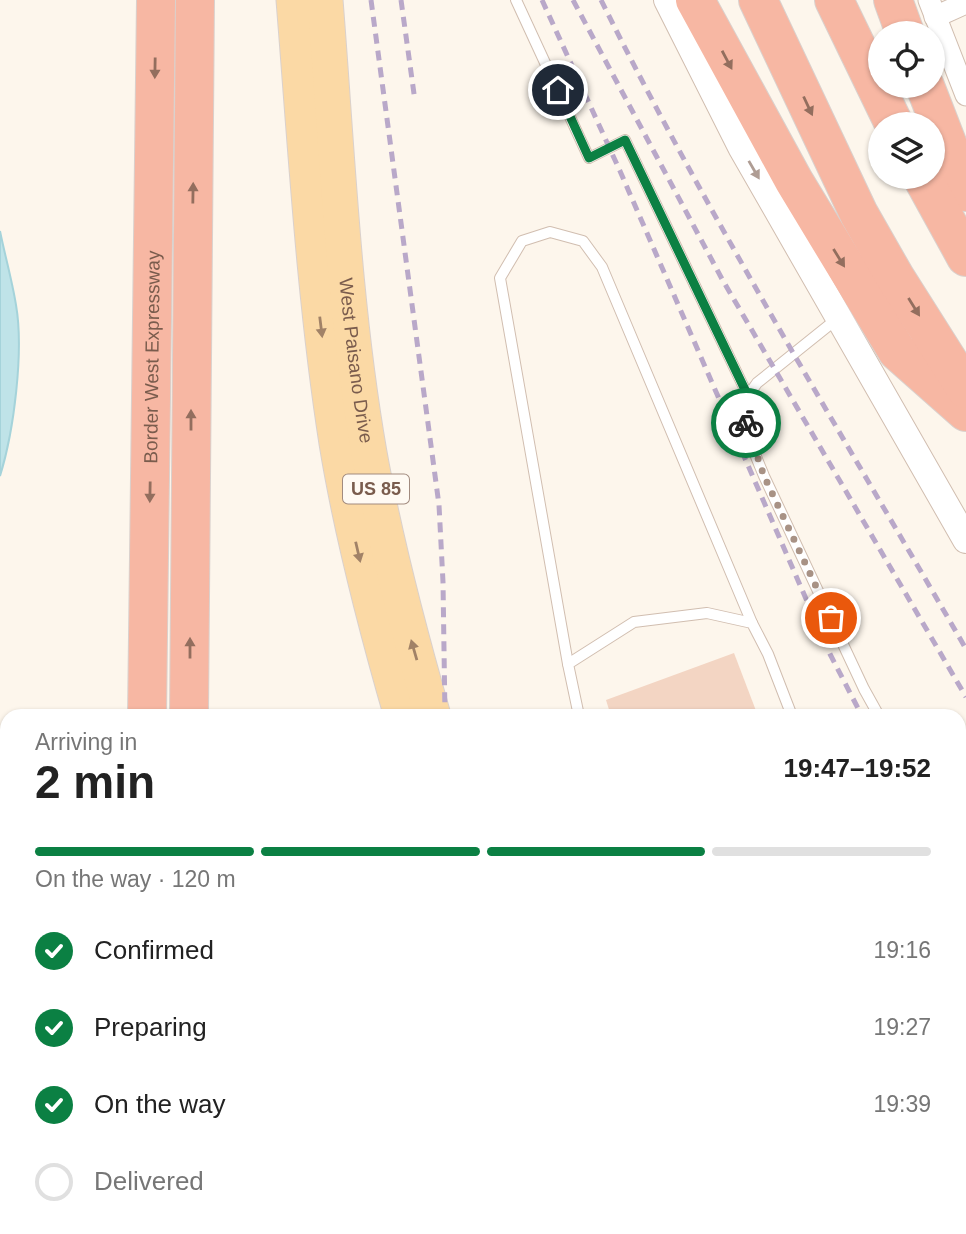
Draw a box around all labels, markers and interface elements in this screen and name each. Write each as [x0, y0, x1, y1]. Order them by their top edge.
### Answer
map controls [868, 21, 945, 189]
button: locate [868, 21, 945, 98]
one-way arrow [721, 50, 733, 70]
one-way arrow [149, 57, 161, 79]
pin [528, 60, 588, 120]
icon: home [539, 71, 577, 109]
one-way arrow [802, 96, 814, 116]
button: layers [868, 112, 945, 189]
one-way arrow [748, 160, 760, 180]
one-way arrow [187, 181, 199, 203]
one-way arrow [832, 249, 845, 268]
street label: Border West Expressway [140, 250, 164, 464]
street label: West Paisano Drive [335, 277, 377, 445]
one-way arrow [907, 297, 920, 317]
one-way arrow [316, 316, 327, 338]
courier [711, 388, 781, 458]
icon: bike [727, 404, 765, 442]
one-way arrow [185, 409, 197, 431]
road number: US 85 [343, 475, 409, 504]
one-way arrow [144, 481, 155, 503]
one-way arrow [353, 541, 364, 563]
pin [801, 588, 861, 648]
icon: bag [812, 599, 850, 637]
one-way arrow [184, 636, 196, 658]
one-way arrow [409, 639, 419, 660]
text: Arriving in [35, 729, 137, 755]
text: 19:47–19:52 [784, 753, 931, 783]
text: 2 min [35, 756, 155, 808]
text: On the way · 120 m [35, 866, 236, 892]
icon: check [35, 932, 73, 970]
text: Confirmed [94, 935, 214, 965]
text: 19:16 [873, 937, 931, 963]
icon: check [35, 1009, 73, 1047]
text: Preparing [94, 1012, 207, 1042]
text: 19:27 [873, 1014, 931, 1040]
icon: check [35, 1086, 73, 1124]
text: On the way [94, 1089, 226, 1119]
text: 19:39 [873, 1091, 931, 1117]
text: Delivered [94, 1166, 204, 1196]

